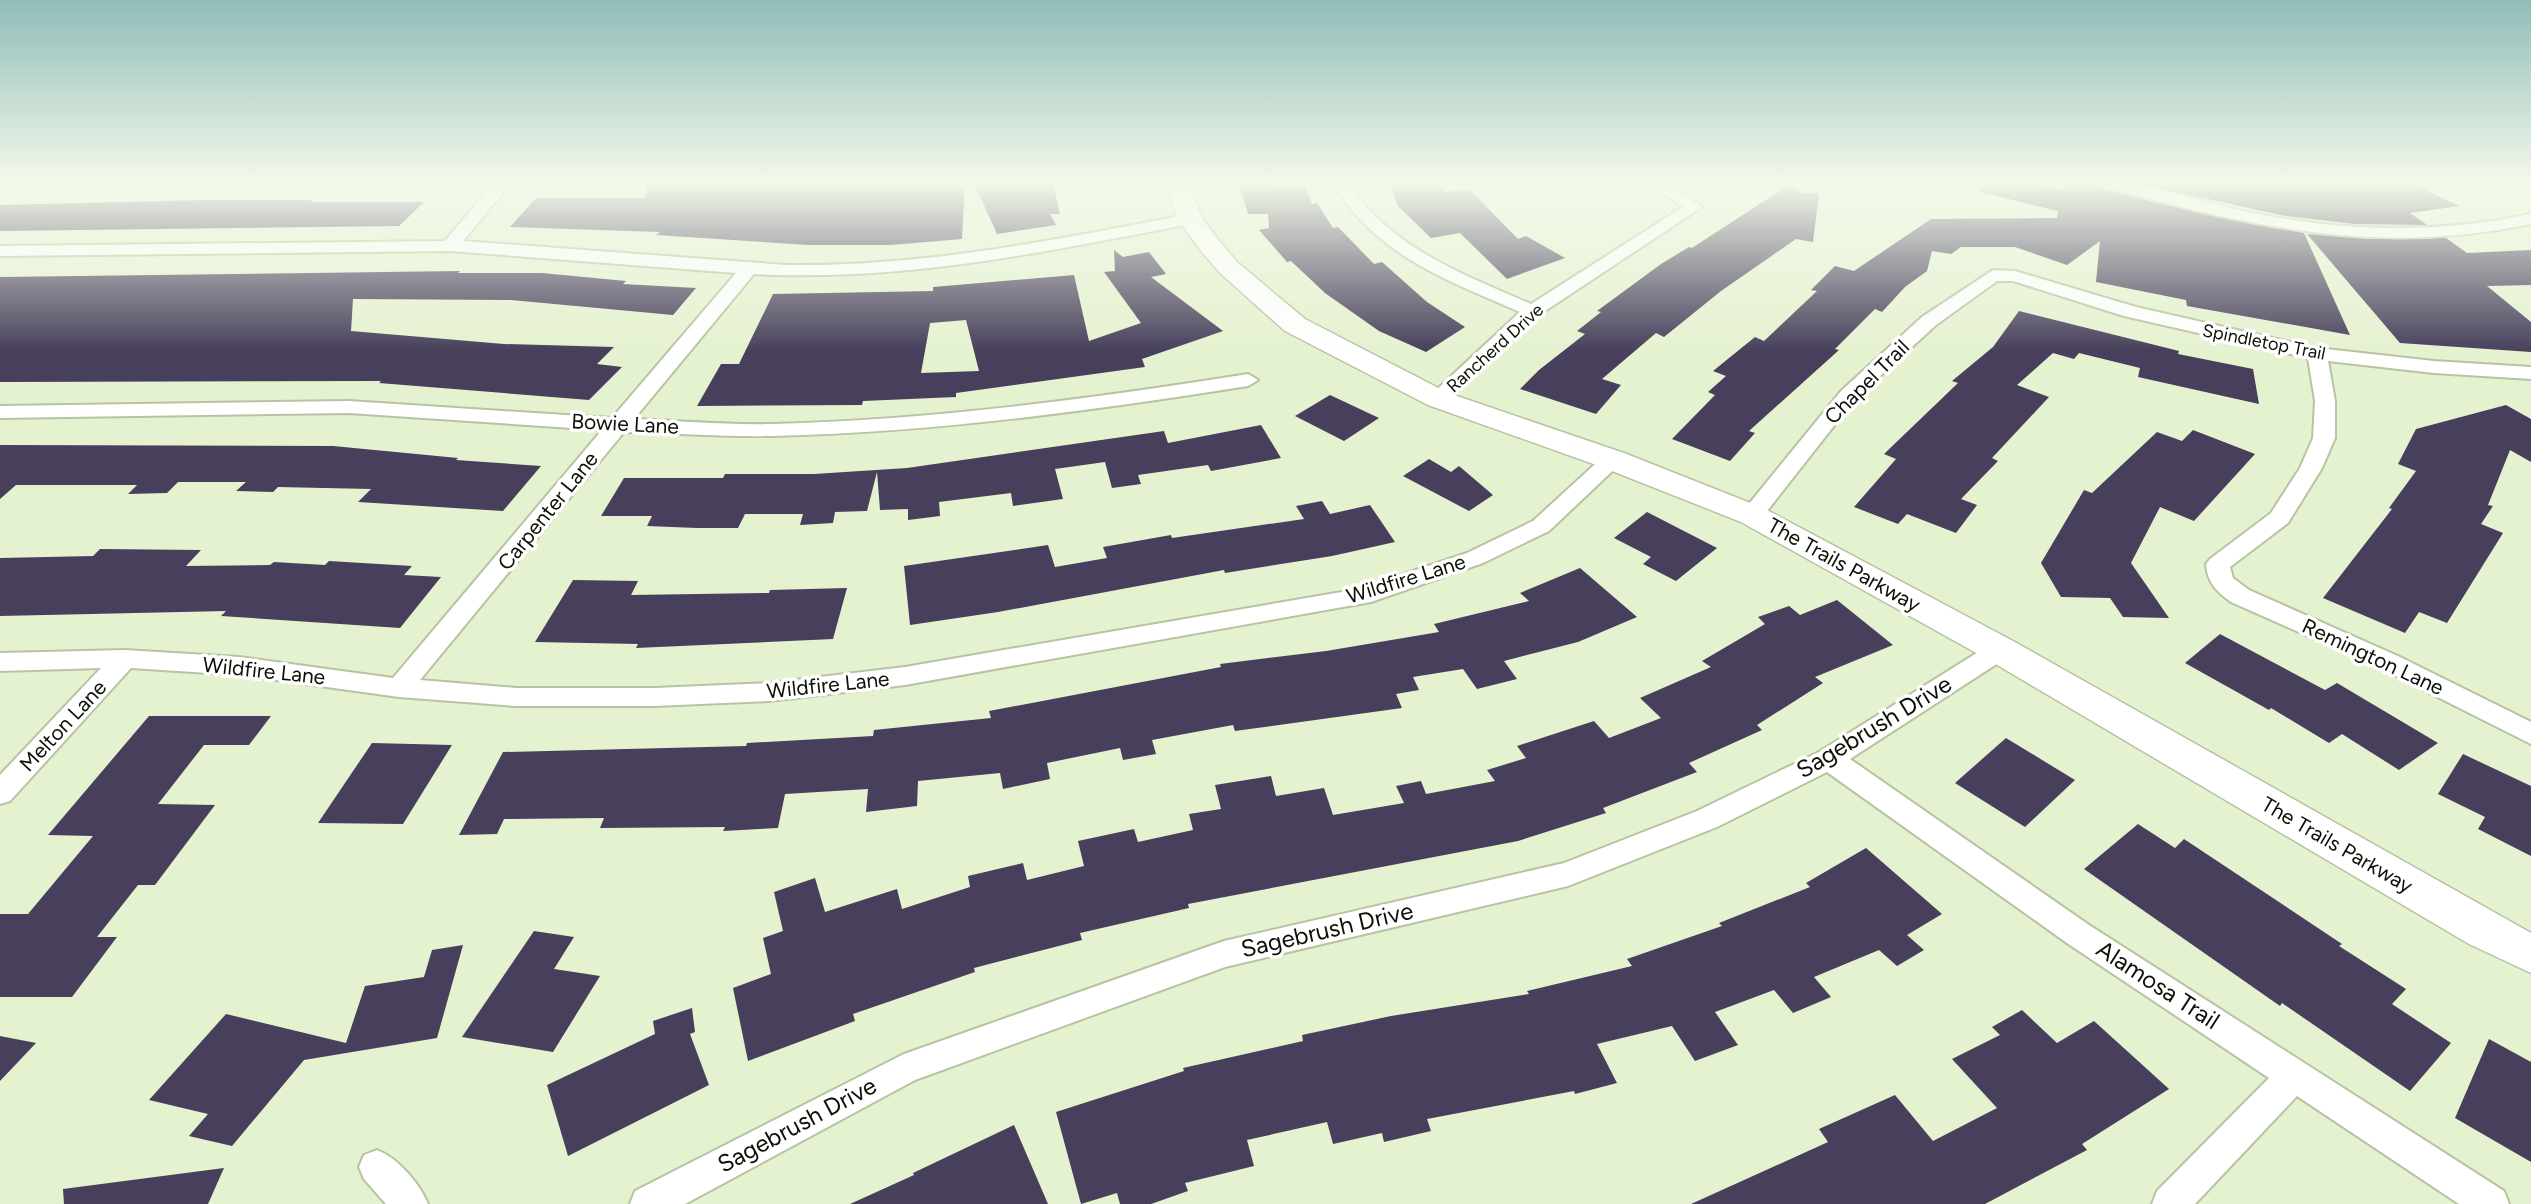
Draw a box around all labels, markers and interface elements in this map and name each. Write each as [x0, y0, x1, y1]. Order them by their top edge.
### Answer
street label: Rancherd Drive [1442, 299, 1548, 397]
street label: Spindletop Trail [2201, 319, 2327, 365]
street label: Chapel Trail [1819, 334, 1914, 429]
street label: Bowie Lane [571, 408, 679, 439]
street label: Carpenter Lane [492, 446, 603, 575]
street label: The Trails Parkway [1764, 512, 1925, 617]
street label: Wildfire Lane [1343, 549, 1468, 608]
street label: Remington Lane [2299, 613, 2448, 700]
street label: Wildfire Lane [202, 652, 327, 689]
street label: Wildfire Lane [765, 666, 890, 703]
street label: Sagebrush Drive [1791, 669, 1957, 784]
street label: Melton Lane [14, 675, 111, 776]
street label: The Trails Parkway [2257, 791, 2417, 898]
street label: Sagebrush Drive [1238, 896, 1416, 963]
street label: Alamosa Trail [2091, 934, 2225, 1035]
street label: Sagebrush Drive [712, 1071, 881, 1179]

